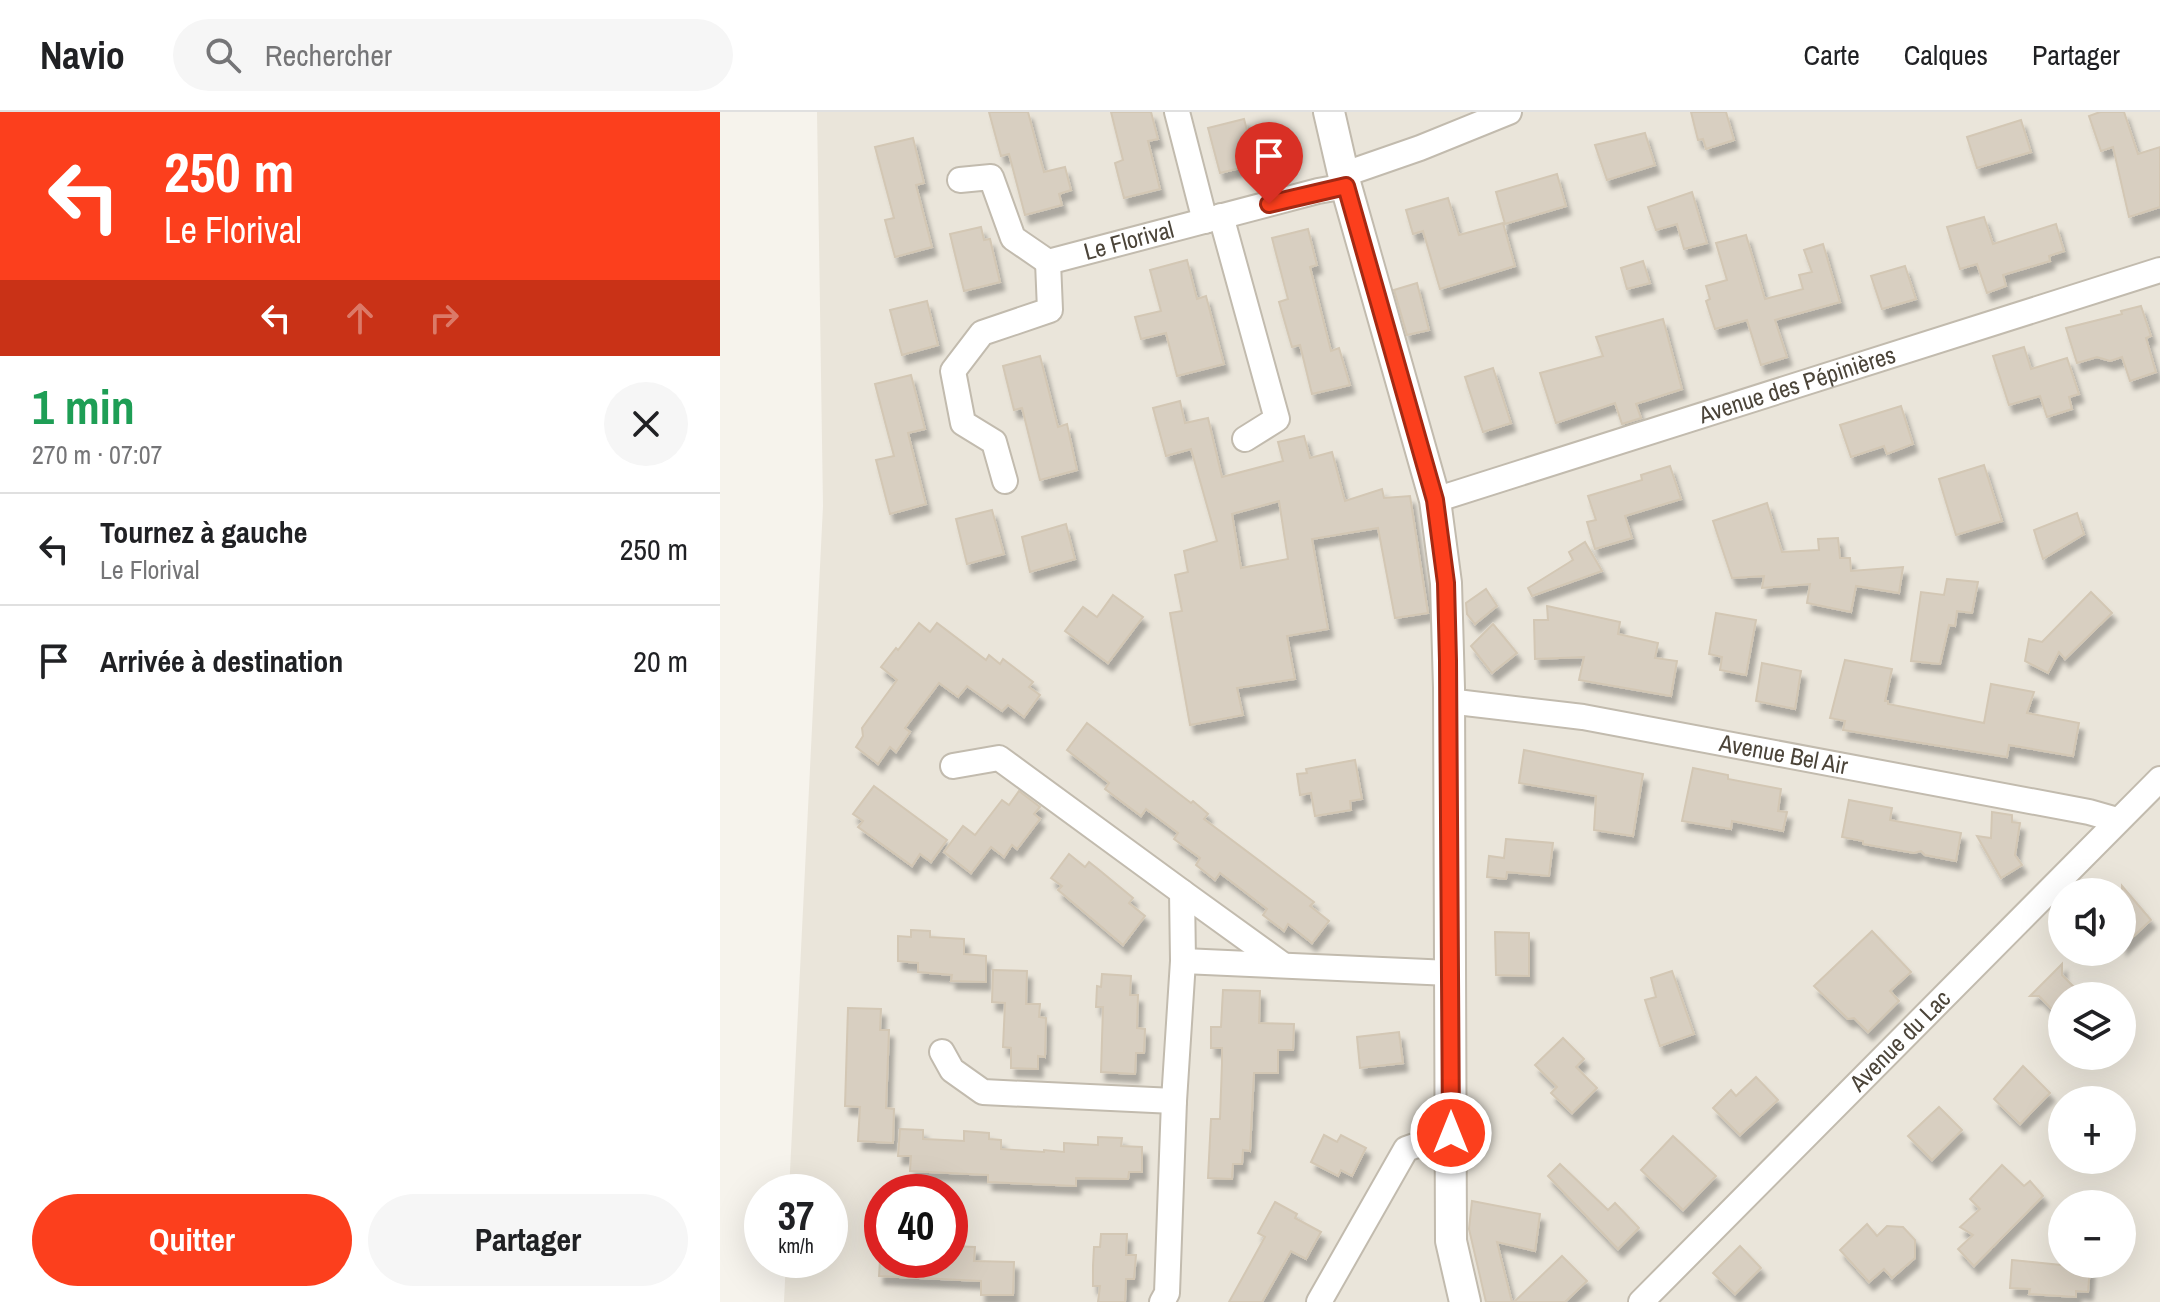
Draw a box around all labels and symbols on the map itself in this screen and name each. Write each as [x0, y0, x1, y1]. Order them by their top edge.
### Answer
pin [1235, 122, 1303, 204]
street label: Le Florival [1080, 213, 1177, 267]
street label: Avenue des Pépinières [1694, 338, 1899, 431]
street label: Avenue Bel Air [1716, 726, 1851, 781]
street label: Avenue du Lac [1841, 982, 1957, 1099]
position arrow [1409, 1091, 1493, 1175]
speed limit sign: 40 [864, 1174, 968, 1278]

